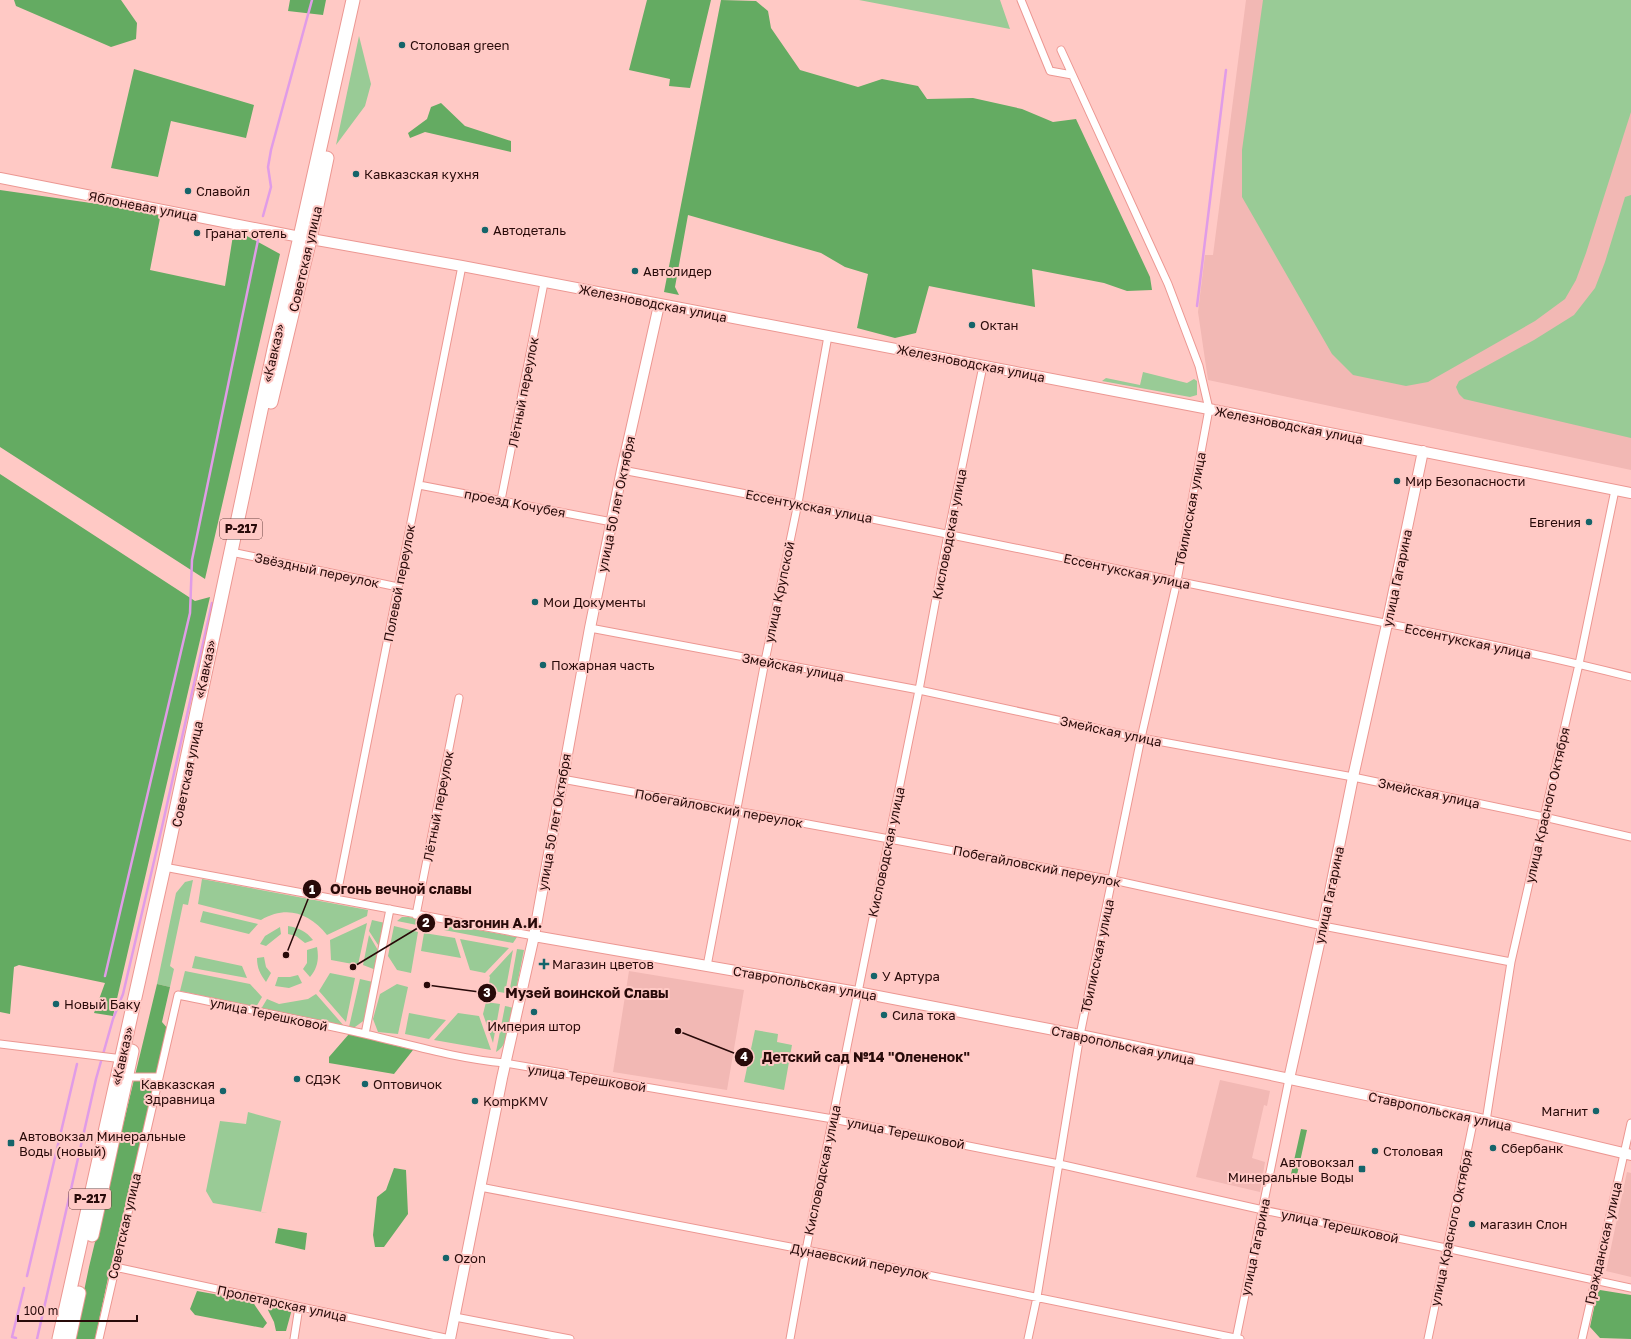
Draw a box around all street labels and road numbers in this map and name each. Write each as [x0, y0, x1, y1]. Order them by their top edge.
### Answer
street label: Яблоневая улица [87, 188, 199, 224]
street label: Советская улица [285, 205, 325, 313]
street label: Железноводская улица [577, 281, 729, 325]
street label: «Кавказ» [259, 322, 287, 384]
street label: Лётный переулок [504, 335, 542, 449]
street label: Железноводская улица [895, 341, 1047, 385]
street label: Железноводская улица [1213, 403, 1365, 447]
street label: улица 50 лет Октября [594, 434, 638, 574]
street label: Тбилисская улица [1171, 450, 1209, 568]
street label: Кисловодская улица [928, 467, 970, 601]
street label: проезд Кочубея [463, 485, 567, 521]
street label: Ессентукская улица [744, 486, 874, 526]
road number: Р-217 [220, 519, 262, 539]
street label: Полевой переулок [380, 522, 418, 643]
street label: улица Гагарина [1379, 528, 1415, 628]
street label: улица Крупской [760, 540, 798, 644]
street label: Звёздный переулок [253, 549, 381, 591]
street label: Ессентукская улица [1062, 550, 1192, 592]
street label: Ессентукская улица [1403, 620, 1533, 662]
street label: «Кавказ» [191, 638, 219, 700]
street label: Змейская улица [741, 649, 845, 685]
street label: Змейская улица [1059, 712, 1163, 750]
street label: Советская улица [168, 719, 206, 829]
street label: улица Красного Октября [1521, 726, 1573, 884]
street label: Лётный переулок [419, 749, 457, 863]
street label: улица 50 лет Октября [534, 752, 574, 892]
street label: Змейская улица [1377, 774, 1481, 812]
street label: Побегайловский переулок [634, 785, 805, 831]
street label: Кисловодская улица [864, 785, 908, 919]
street label: Побегайловский переулок [952, 842, 1123, 890]
street label: улица Гагарина [1311, 845, 1347, 945]
street label: Тбилисская улица [1077, 898, 1117, 1014]
street label: Ставропольская улица [732, 962, 878, 1004]
street label: улица Терешковой [209, 994, 329, 1034]
street label: Ставропольская улица [1050, 1022, 1196, 1068]
street label: «Кавказ» [108, 1025, 136, 1087]
street label: улица Терешковой [527, 1061, 647, 1095]
street label: Ставропольская улица [1367, 1088, 1513, 1134]
street label: Кисловодская улица [800, 1103, 844, 1237]
street label: улица Терешковой [846, 1114, 966, 1152]
street label: улица Красного Октября [1427, 1148, 1475, 1308]
street label: Советская улица [104, 1172, 144, 1280]
street label: Гражданская улица [1581, 1180, 1625, 1306]
road number: Р-217 [69, 1189, 111, 1209]
street label: улица Гагарина [1237, 1197, 1273, 1297]
street label: улица Терешковой [1280, 1206, 1400, 1246]
street label: Дунаевский переулок [789, 1240, 931, 1282]
street label: Пролетарская улица [216, 1281, 348, 1325]

